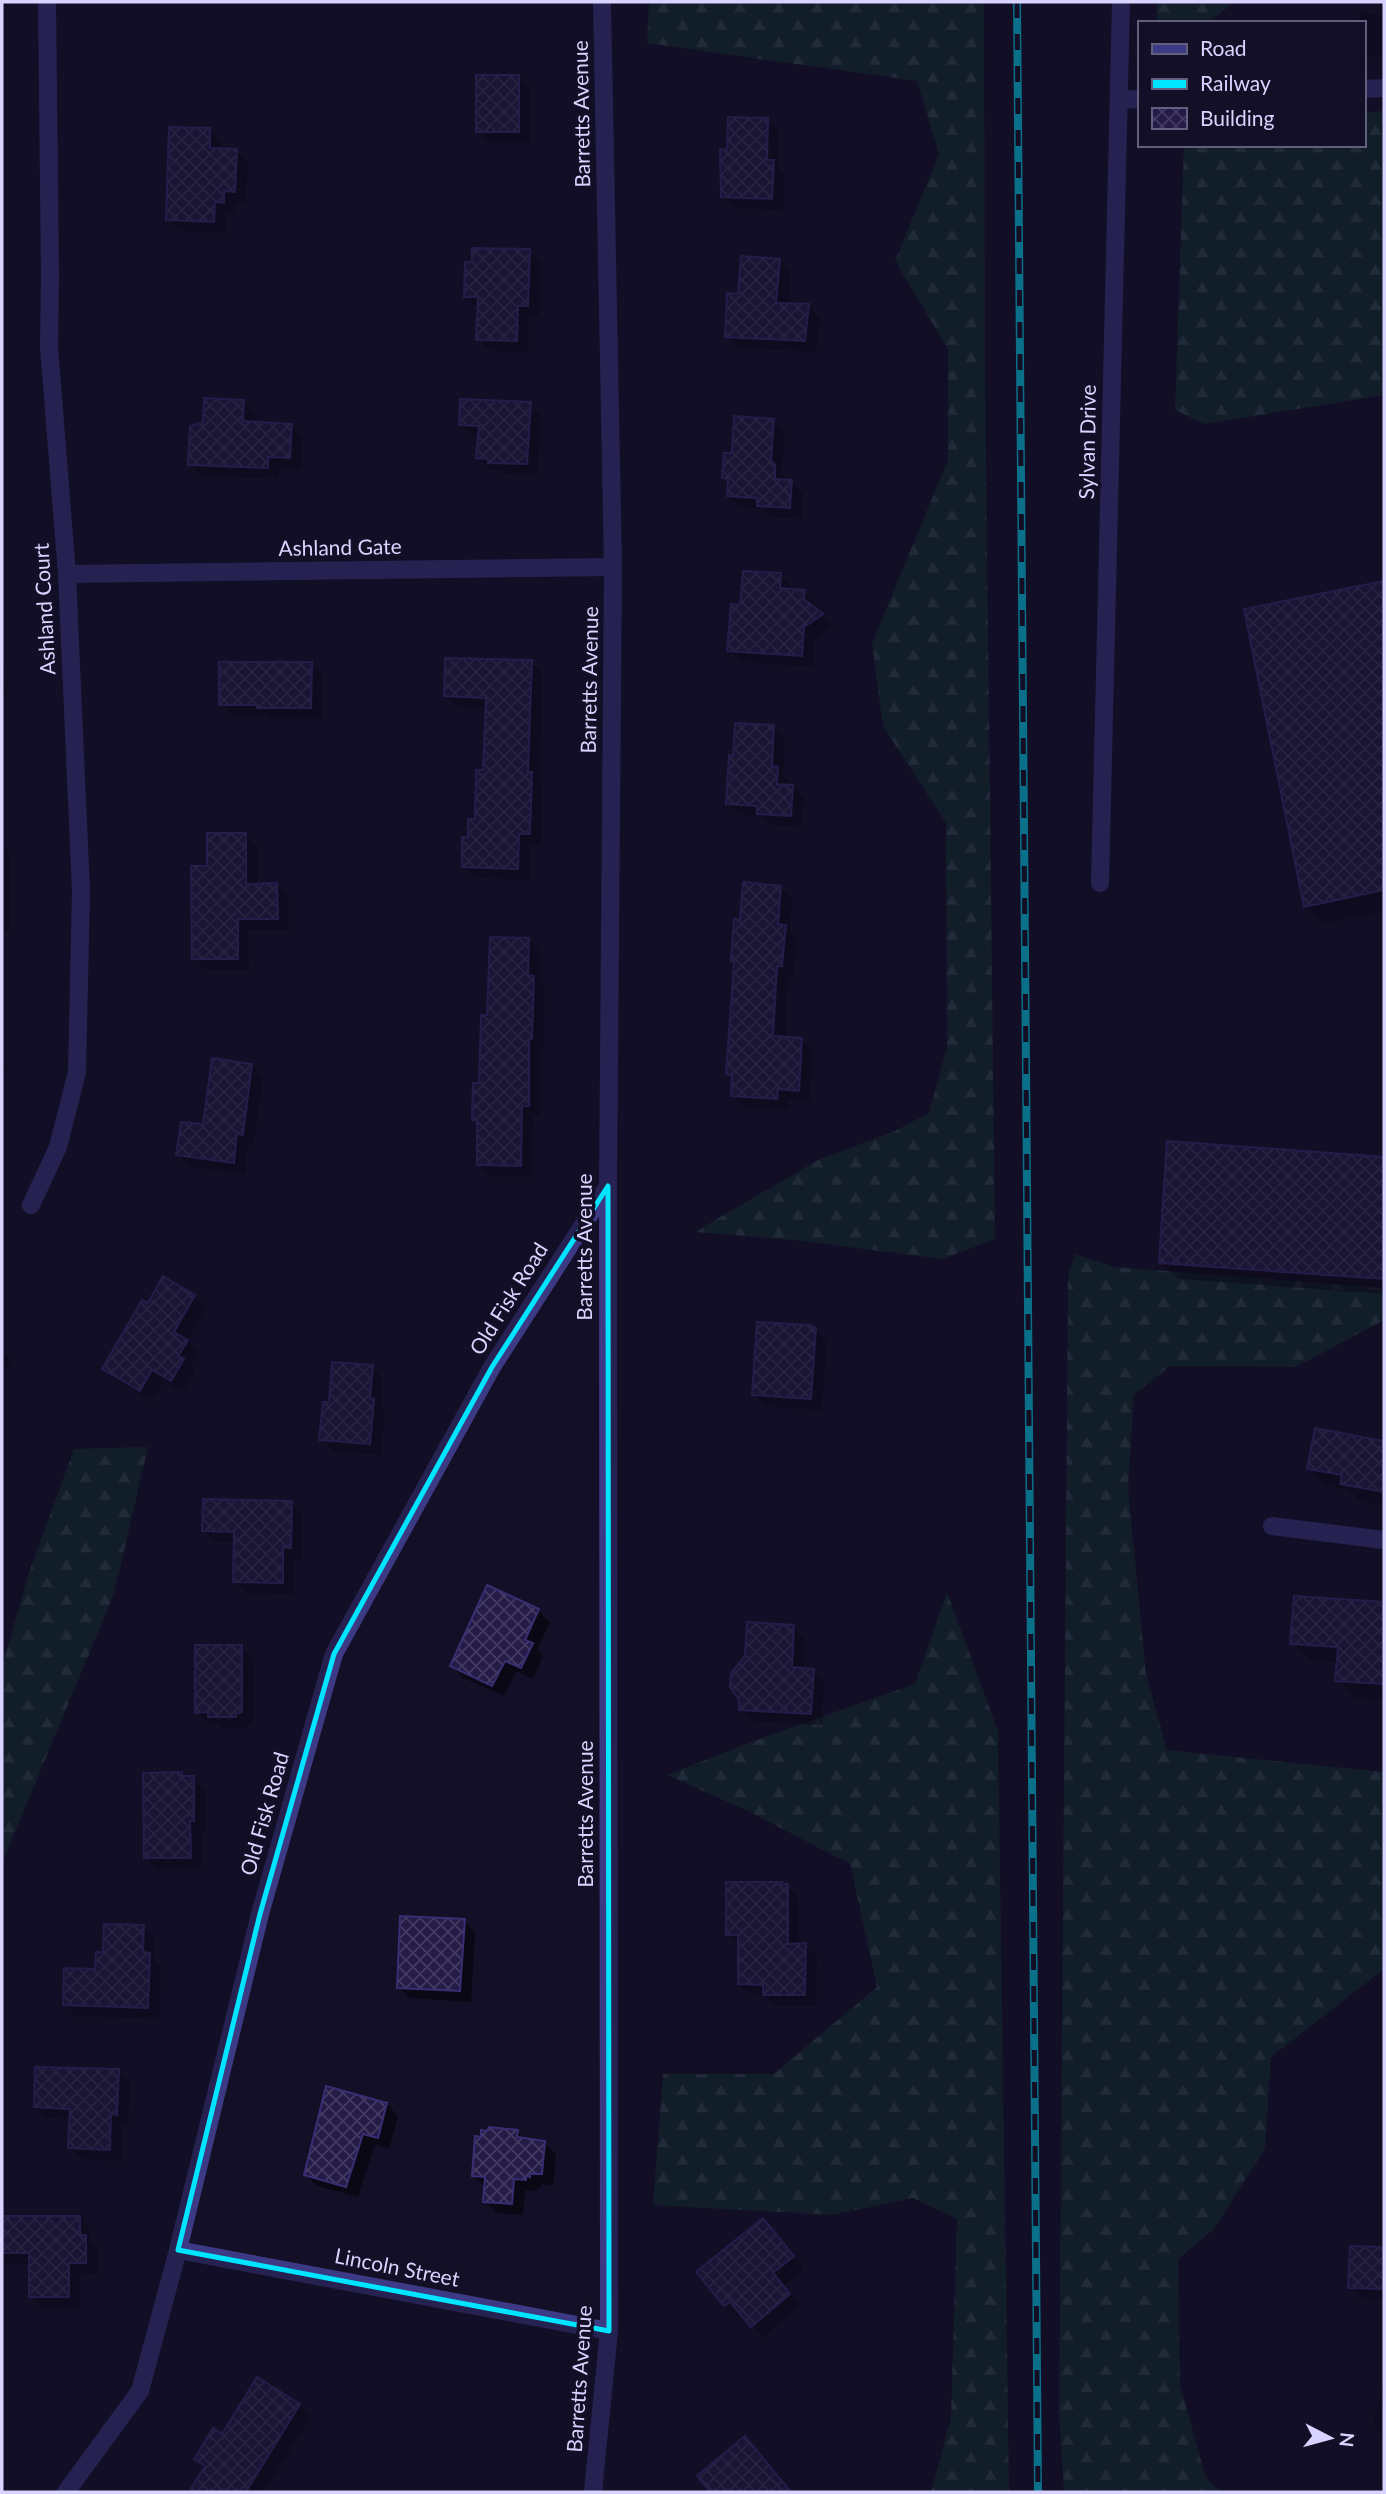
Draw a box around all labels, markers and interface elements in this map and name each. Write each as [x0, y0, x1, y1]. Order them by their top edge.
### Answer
legend [1138, 21, 1365, 147]
text: Road [1200, 35, 1247, 60]
street label: Barretts Avenue [567, 40, 594, 188]
text: Railway [1200, 70, 1271, 95]
text: Building [1200, 105, 1275, 130]
street label: Sylvan Drive [1073, 384, 1100, 500]
street label: Ashland Gate [278, 533, 402, 560]
street label: Ashland Court [28, 542, 59, 676]
street label: Barretts Avenue [575, 606, 602, 754]
street label: Barretts Avenue [571, 1173, 596, 1321]
street label: Old Fisk Road [463, 1238, 552, 1359]
street label: Barretts Avenue [572, 1740, 597, 1888]
street label: Old Fisk Road [234, 1749, 293, 1878]
street label: Lincoln Street [333, 2242, 462, 2291]
street label: Barretts Avenue [561, 2305, 596, 2453]
north arrow [1295, 2403, 1365, 2473]
text: N [1335, 2431, 1360, 2448]

